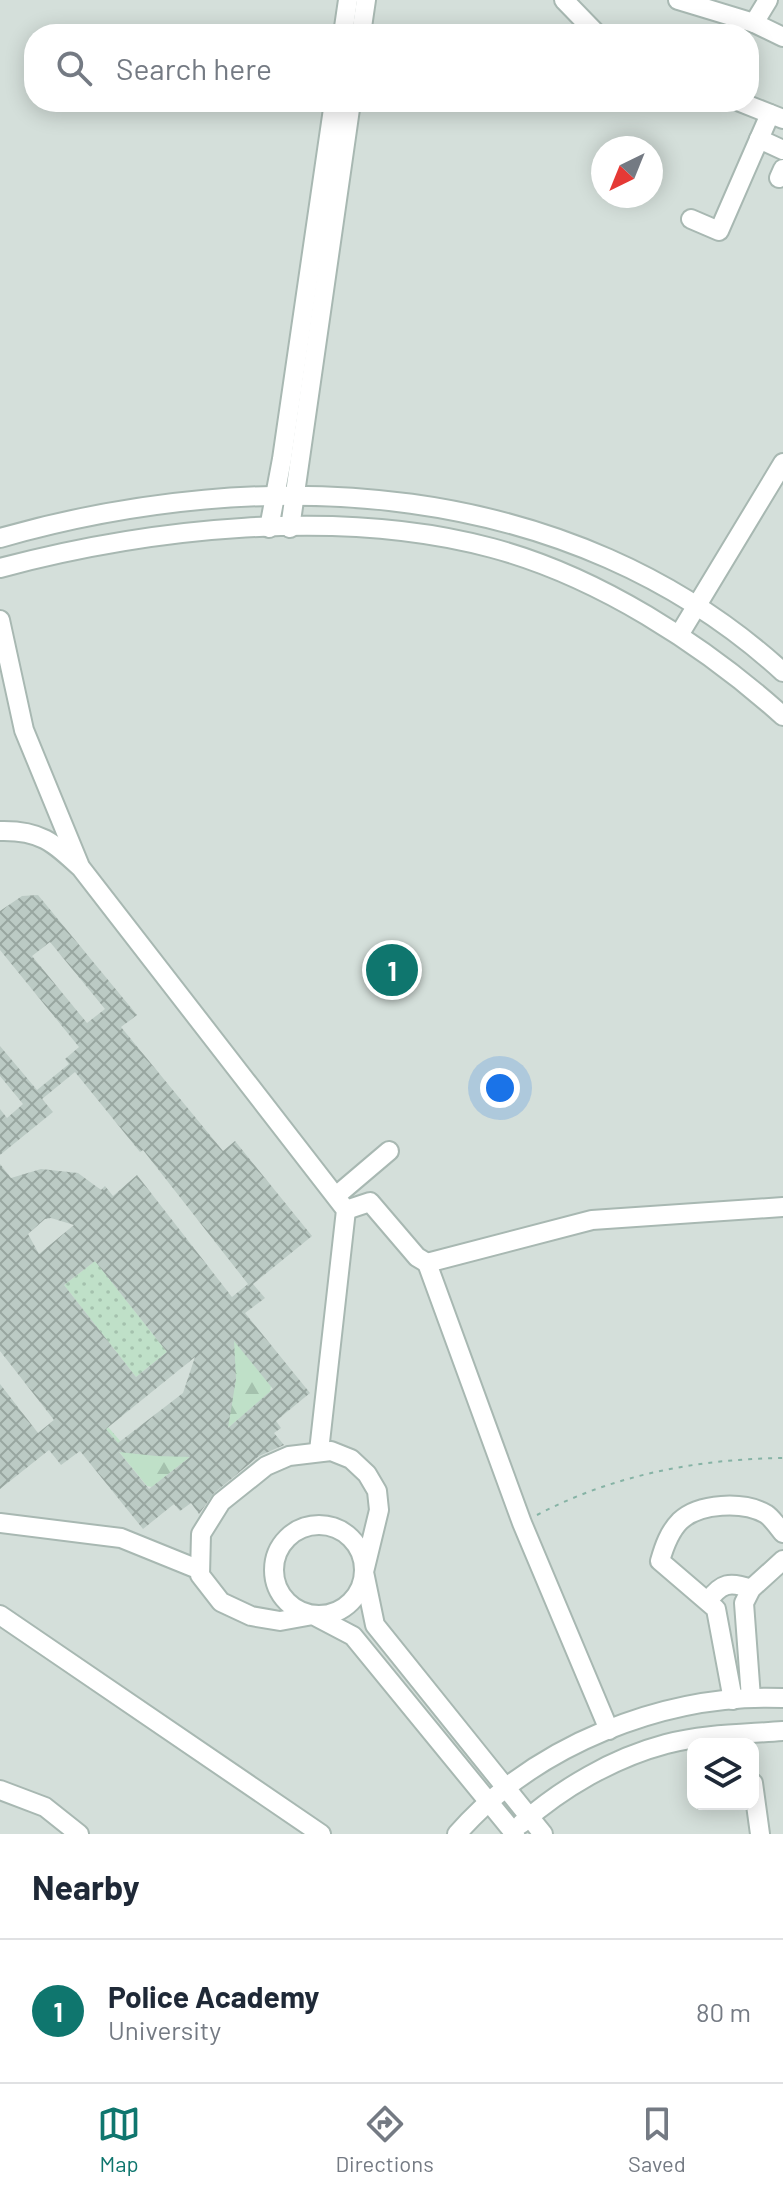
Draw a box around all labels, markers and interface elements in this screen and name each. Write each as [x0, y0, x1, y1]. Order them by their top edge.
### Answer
search box [24, 24, 759, 112]
icon: search [52, 46, 96, 90]
text: Search here [116, 50, 272, 86]
north arrow [591, 136, 663, 208]
pin: 1 [366, 940, 418, 1000]
your location [480, 1068, 520, 1108]
map controls [687, 1738, 759, 1810]
button: layers [687, 1738, 759, 1810]
text: Nearby [32, 1866, 140, 1907]
text: Police Academy [108, 1978, 319, 2014]
text: 1 [53, 1996, 63, 2027]
text: 80 m [696, 1996, 751, 2027]
text: University [108, 2014, 221, 2045]
tab: Map [97, 2102, 141, 2176]
tab: Directions [335, 2102, 434, 2176]
tab: Saved [628, 2102, 686, 2176]

